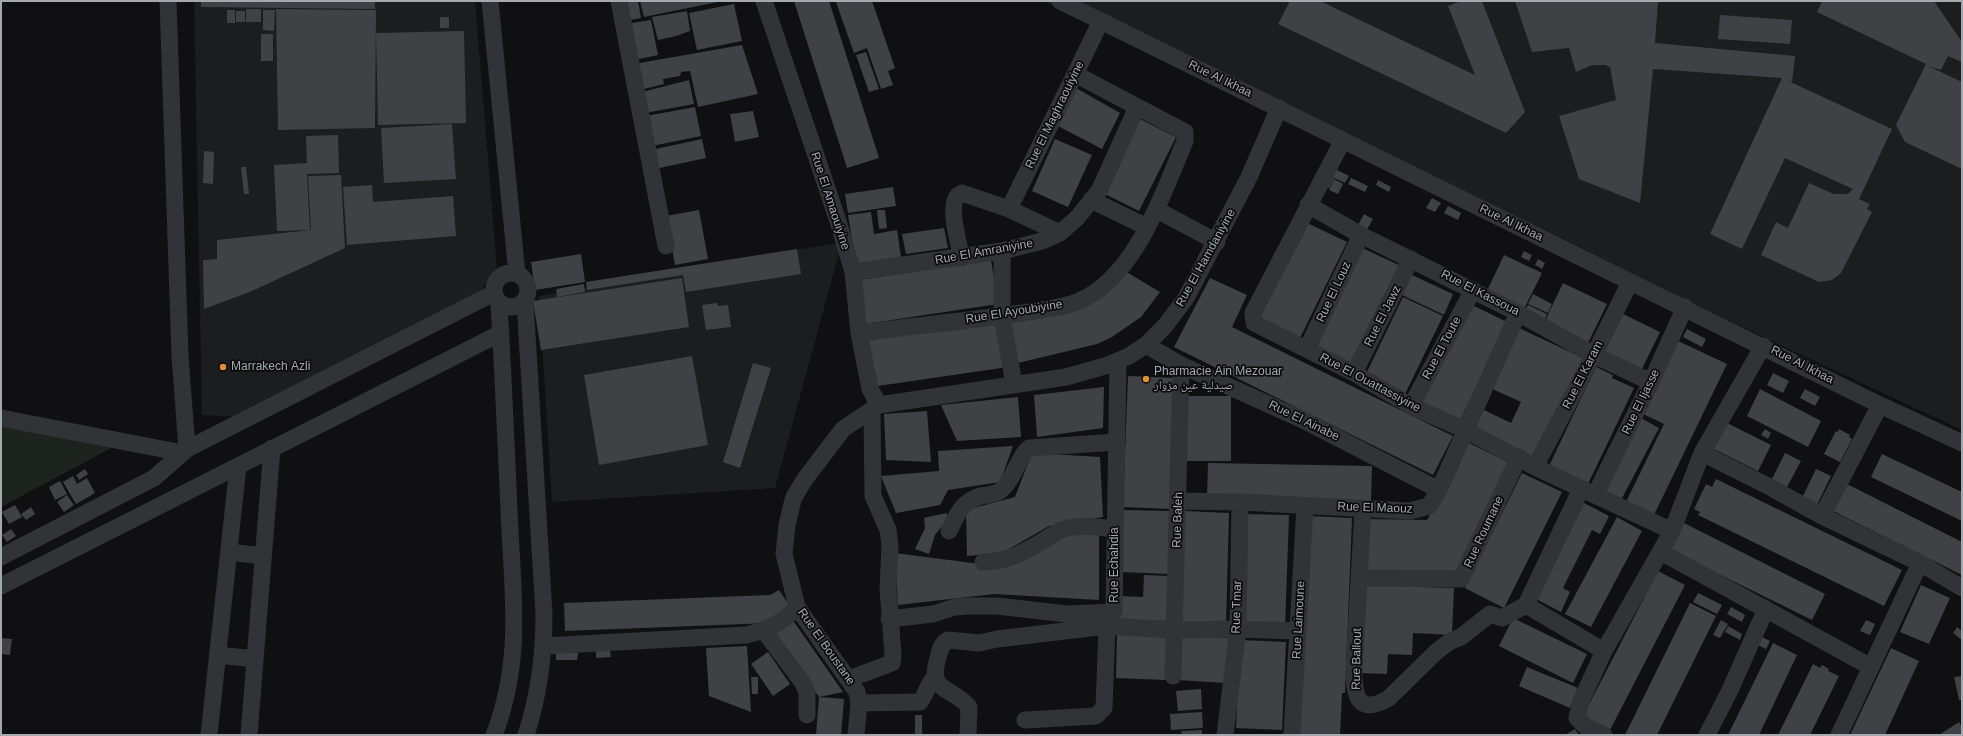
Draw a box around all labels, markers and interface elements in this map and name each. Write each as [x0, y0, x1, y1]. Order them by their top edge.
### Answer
street label: Rue Al Ikhaa [1186, 57, 1254, 101]
street label: Rue El Maghraouiyine [1023, 59, 1087, 171]
street label: Rue El Amaouiyine [807, 150, 853, 252]
street label: Rue Al Ikhaa [1477, 201, 1545, 245]
street label: Rue El Hamdaniyine [1173, 207, 1239, 309]
street label: Rue El Amraniyine [934, 236, 1034, 268]
street label: Rue El Louz [1314, 259, 1354, 325]
street label: Rue El Kassoua [1438, 267, 1522, 319]
street label: Rue El Jawz [1361, 283, 1405, 349]
street label: Rue El Ayoubiyine [965, 297, 1063, 327]
street label: Rue El Toute [1420, 314, 1464, 382]
street label: Rue El Karam [1560, 338, 1606, 412]
street label: Rue Al Ikhaa [1768, 343, 1836, 387]
street label: Rue El Ouattassiyine [1317, 350, 1423, 416]
place label: Marrakech Azli [231, 360, 310, 374]
marker: Marrakech Azli [218, 362, 228, 372]
place label: Pharmacie Ain Mezouar صيدلية عين مزوار [1154, 365, 1282, 393]
street label: Rue El Ijasse [1619, 367, 1663, 437]
marker: Pharmacie Ain Mezouar صيدلية عين مزوار [1141, 374, 1151, 384]
street label: Rue El Ainabe [1266, 398, 1342, 444]
street label: Rue Baleh [1170, 492, 1186, 548]
street label: Rue Roumane [1461, 494, 1507, 570]
street label: Rue El Maouz [1337, 499, 1413, 517]
street label: Rue Echahdia [1108, 527, 1122, 603]
street label: Rue Tmar [1229, 580, 1245, 634]
street label: Rue Laimoune [1290, 581, 1308, 659]
street label: Rue El Boustane [794, 606, 858, 688]
street label: Rue Ballout [1349, 628, 1365, 690]

